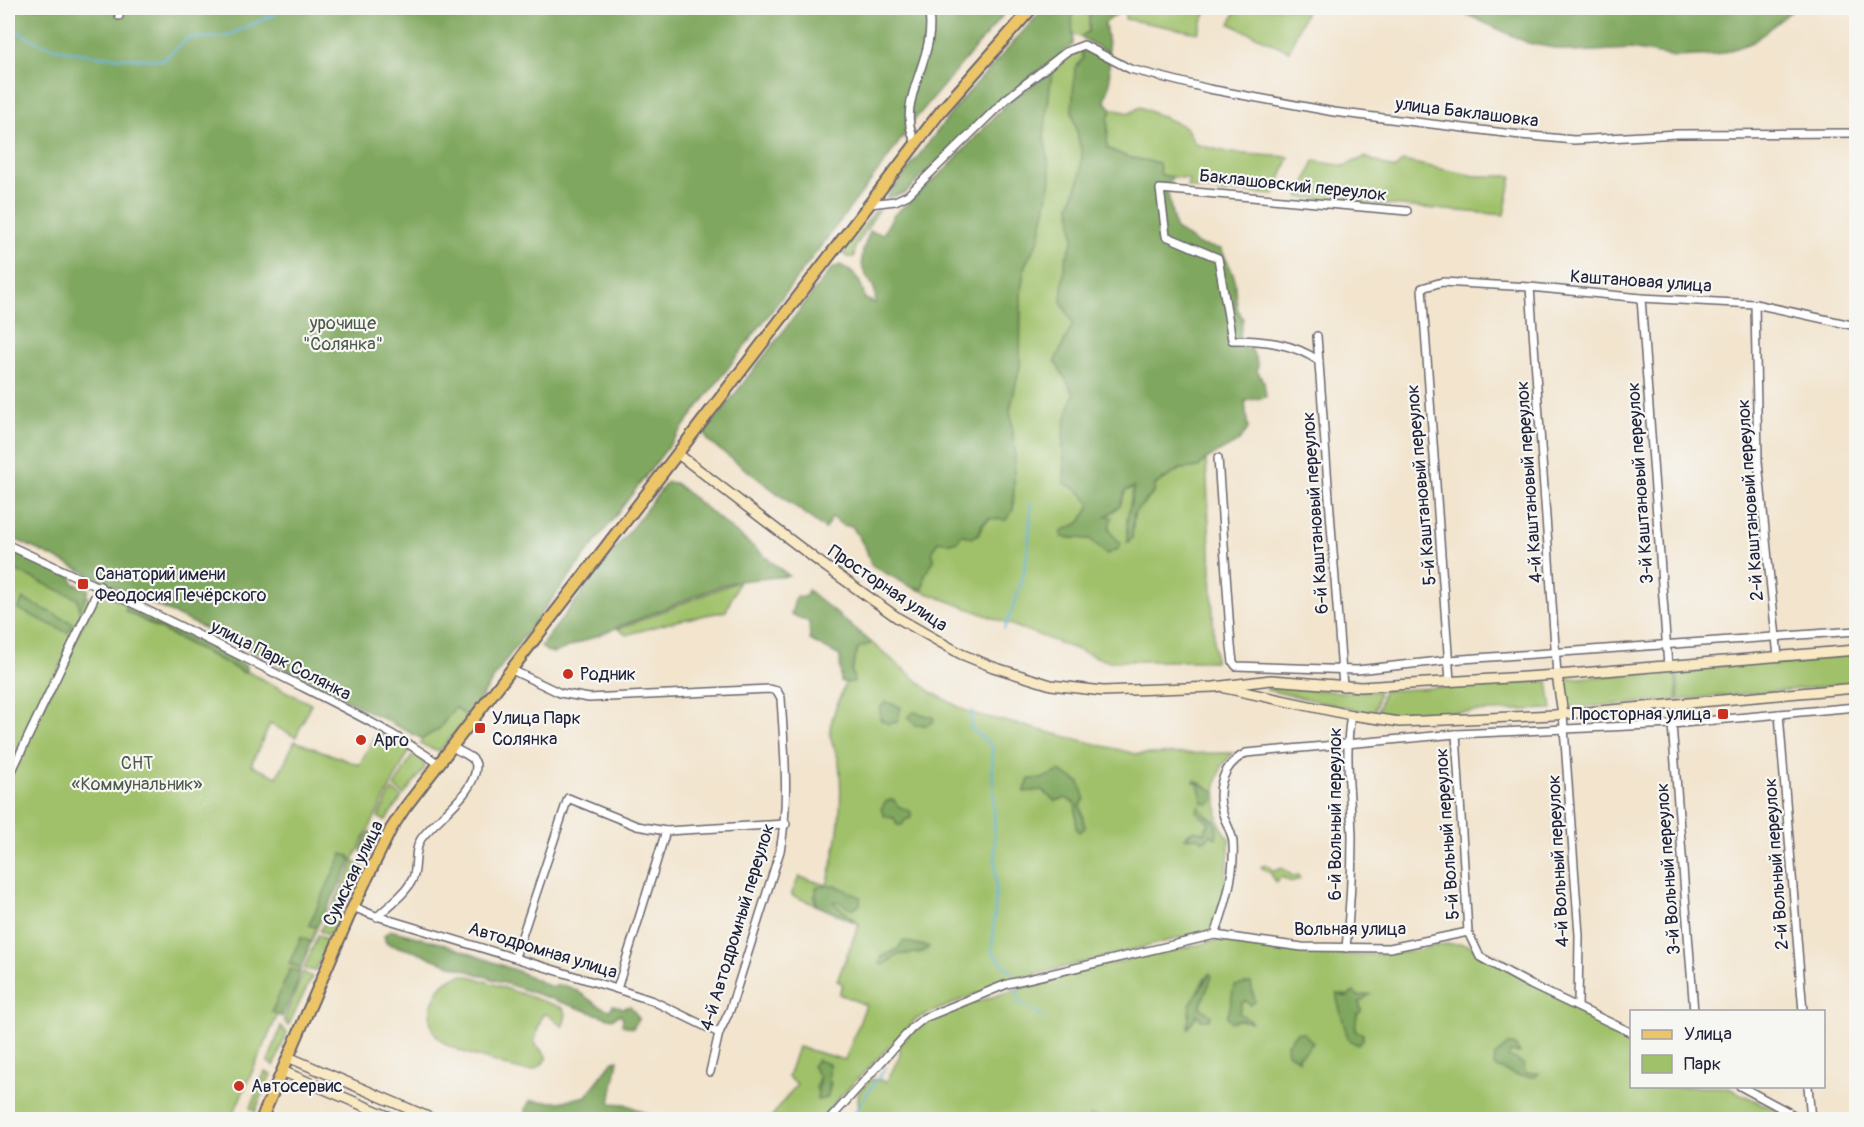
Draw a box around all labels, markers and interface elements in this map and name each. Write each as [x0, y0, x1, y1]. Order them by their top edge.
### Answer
street label: улица Баклашовка [1393, 92, 1540, 133]
street label: Баклашовский переулок [1198, 164, 1388, 207]
street label: Каштановая улица [1569, 265, 1713, 298]
park label: урочище "Солянка" [303, 312, 383, 356]
street label: 4-й Каштановый переулок [1511, 380, 1548, 584]
street label: 3-й Каштановый переулок [1622, 381, 1659, 585]
street label: 5-й Каштановый переулок [1401, 383, 1442, 587]
street label: 2-й Каштановый переулок [1732, 398, 1769, 602]
street label: 6-й Каштановый переулок [1297, 411, 1334, 615]
street label: Просторная улица [823, 540, 952, 637]
place label: Санаторий имени Феодосия Печёрского [95, 563, 267, 607]
marker: Санаторий имени Феодосия Печёрского [76, 577, 90, 591]
street label: улица Парк Солянка [206, 615, 355, 706]
place label: Родник [580, 663, 636, 686]
marker: Родник [561, 667, 575, 681]
place label: Просторная улица [1572, 703, 1711, 726]
place label: Улица Парк Солянка [492, 707, 581, 751]
marker: Просторная улица [1716, 707, 1730, 721]
marker: Улица Парк Солянка [473, 721, 487, 735]
street label: 6-й Вольный переулок [1324, 728, 1347, 900]
place label: Арго [373, 729, 409, 752]
marker: Арго [354, 733, 368, 747]
street label: 5-й Вольный переулок [1430, 747, 1465, 921]
park label: СНТ «Коммунальник» [72, 752, 202, 796]
street label: 4-й Вольный переулок [1542, 774, 1575, 948]
street label: 2-й Вольный переулок [1759, 777, 1794, 951]
street label: 3-й Вольный переулок [1651, 782, 1686, 956]
street label: Сумская улица [318, 817, 389, 930]
street label: 4-й Автодромный переулок [695, 821, 780, 1033]
street label: Автодромная улица [466, 917, 620, 984]
street label: Вольная улица [1294, 918, 1406, 941]
legend [1630, 1010, 1825, 1088]
text: Улица [1684, 1023, 1732, 1046]
text: Парк [1684, 1053, 1721, 1076]
place label: Автосервис [251, 1075, 343, 1098]
marker: Автосервис [232, 1079, 246, 1093]

